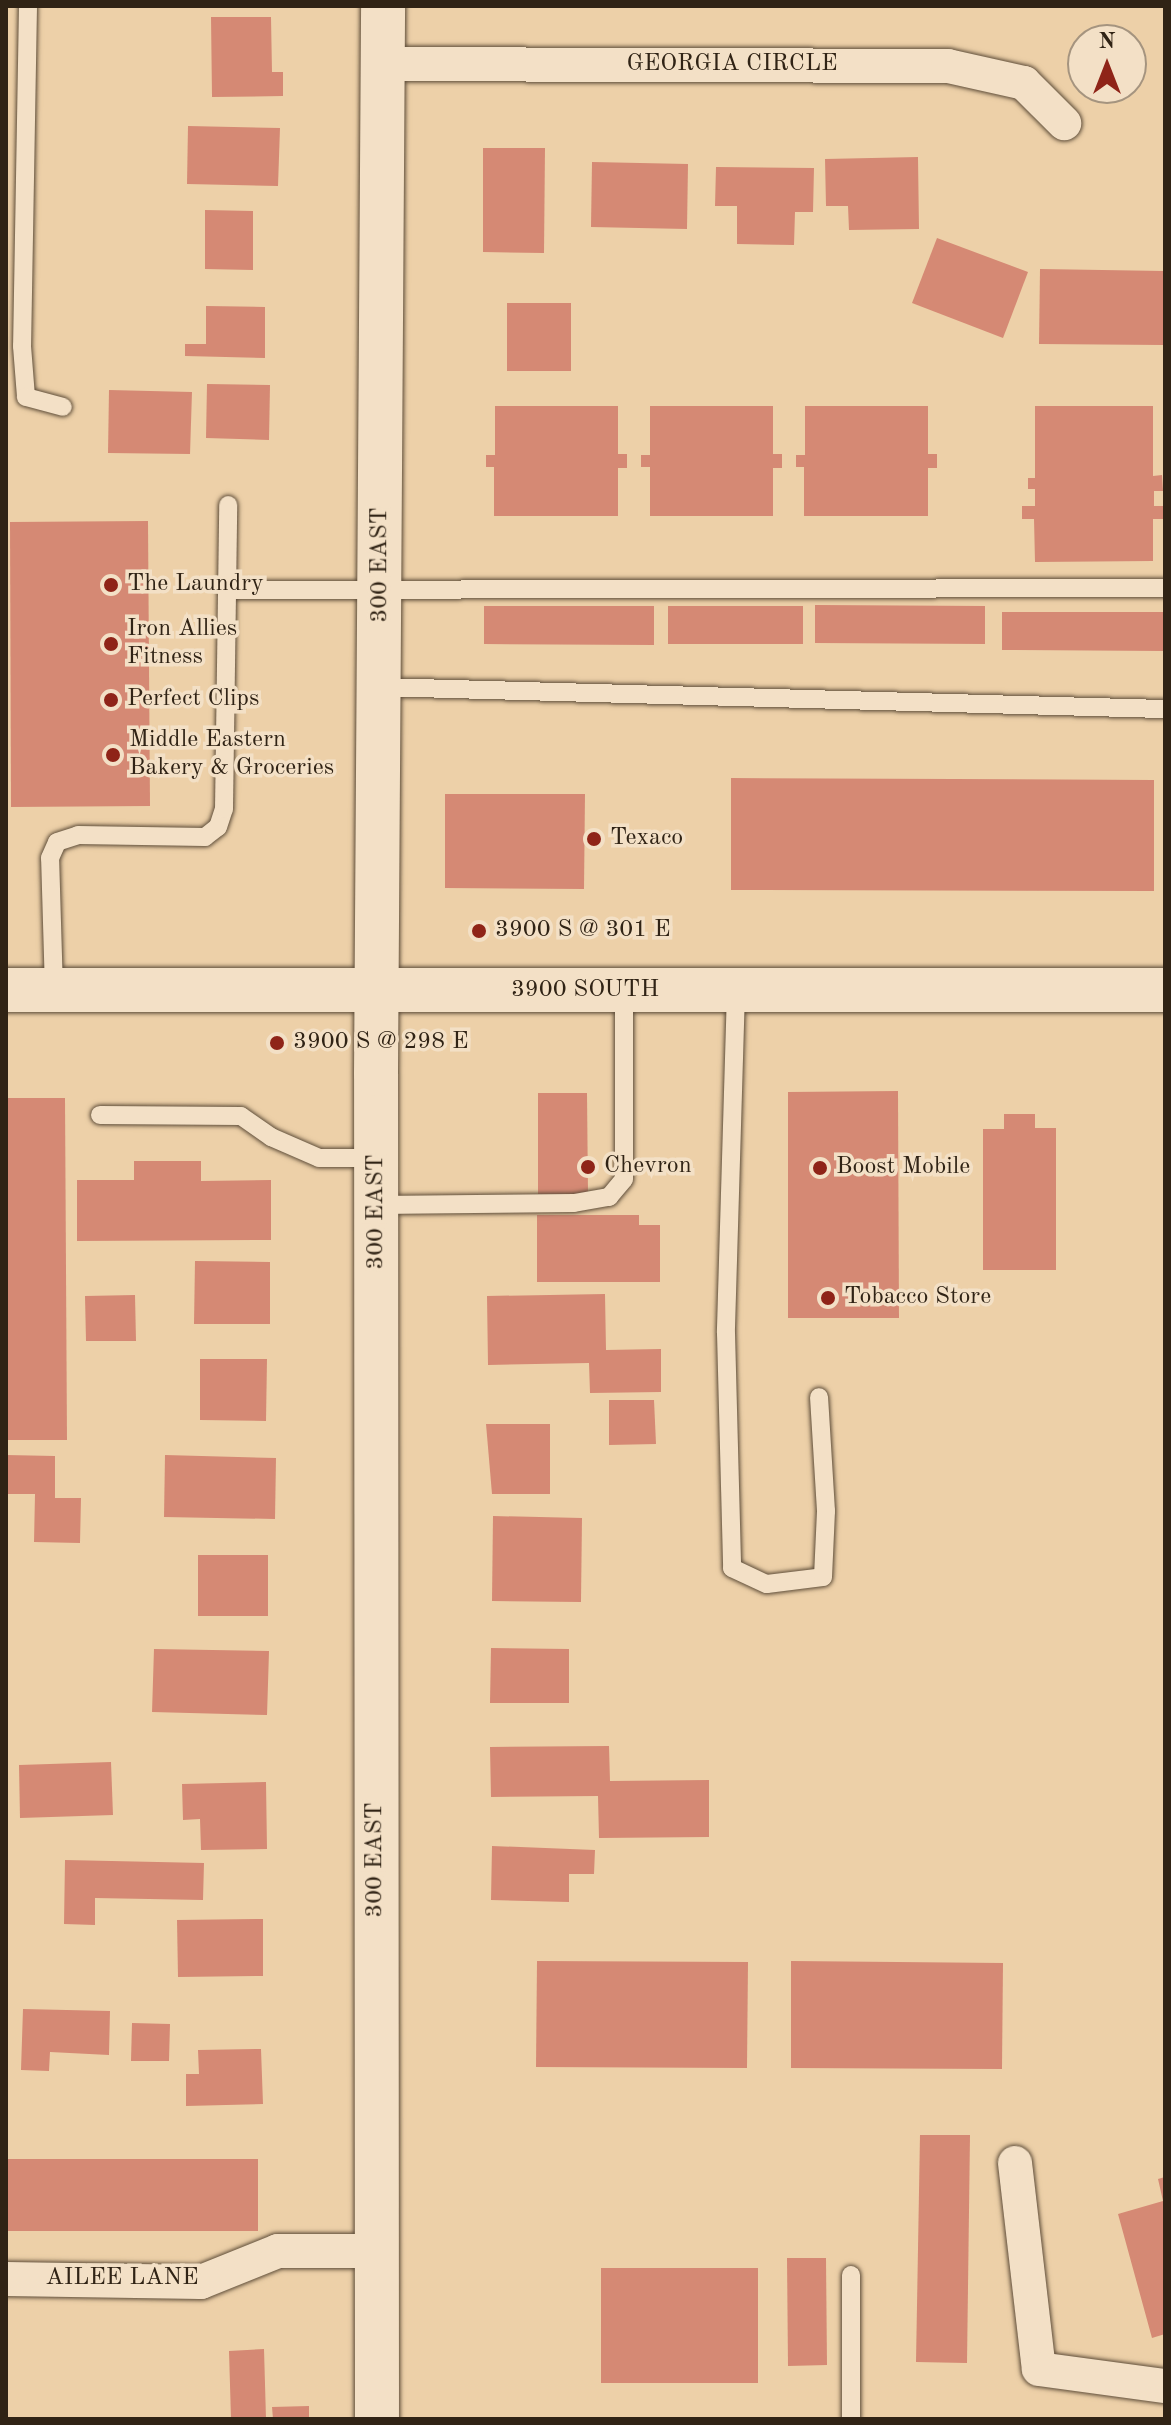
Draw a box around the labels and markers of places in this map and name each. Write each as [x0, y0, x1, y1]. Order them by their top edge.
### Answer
place label: The Laundry [127, 571, 264, 599]
marker: The Laundry [102, 576, 120, 594]
place label: Iron Allies Fitness [127, 616, 237, 672]
marker: Iron Allies Fitness [102, 635, 120, 653]
place label: Perfect Clips [127, 686, 259, 714]
marker: Perfect Clips [102, 691, 120, 709]
place label: Middle Eastern Bakery & Groceries [129, 727, 334, 783]
marker: Middle Eastern Bakery & Groceries [104, 746, 122, 764]
place label: Texaco [610, 825, 683, 853]
marker: Texaco [585, 830, 603, 848]
place label: 3900 S @ 301 E [495, 917, 670, 945]
marker: 3900 S @ 301 E [470, 922, 488, 940]
place label: 3900 S @ 298 E [293, 1029, 468, 1057]
marker: 3900 S @ 298 E [268, 1034, 286, 1052]
place label: Chevron [604, 1153, 692, 1181]
place label: Boost Mobile [836, 1154, 970, 1182]
marker: Chevron [579, 1158, 597, 1176]
marker: Boost Mobile [811, 1159, 829, 1177]
place label: Tobacco Store [844, 1284, 991, 1312]
marker: Tobacco Store [819, 1289, 837, 1307]

